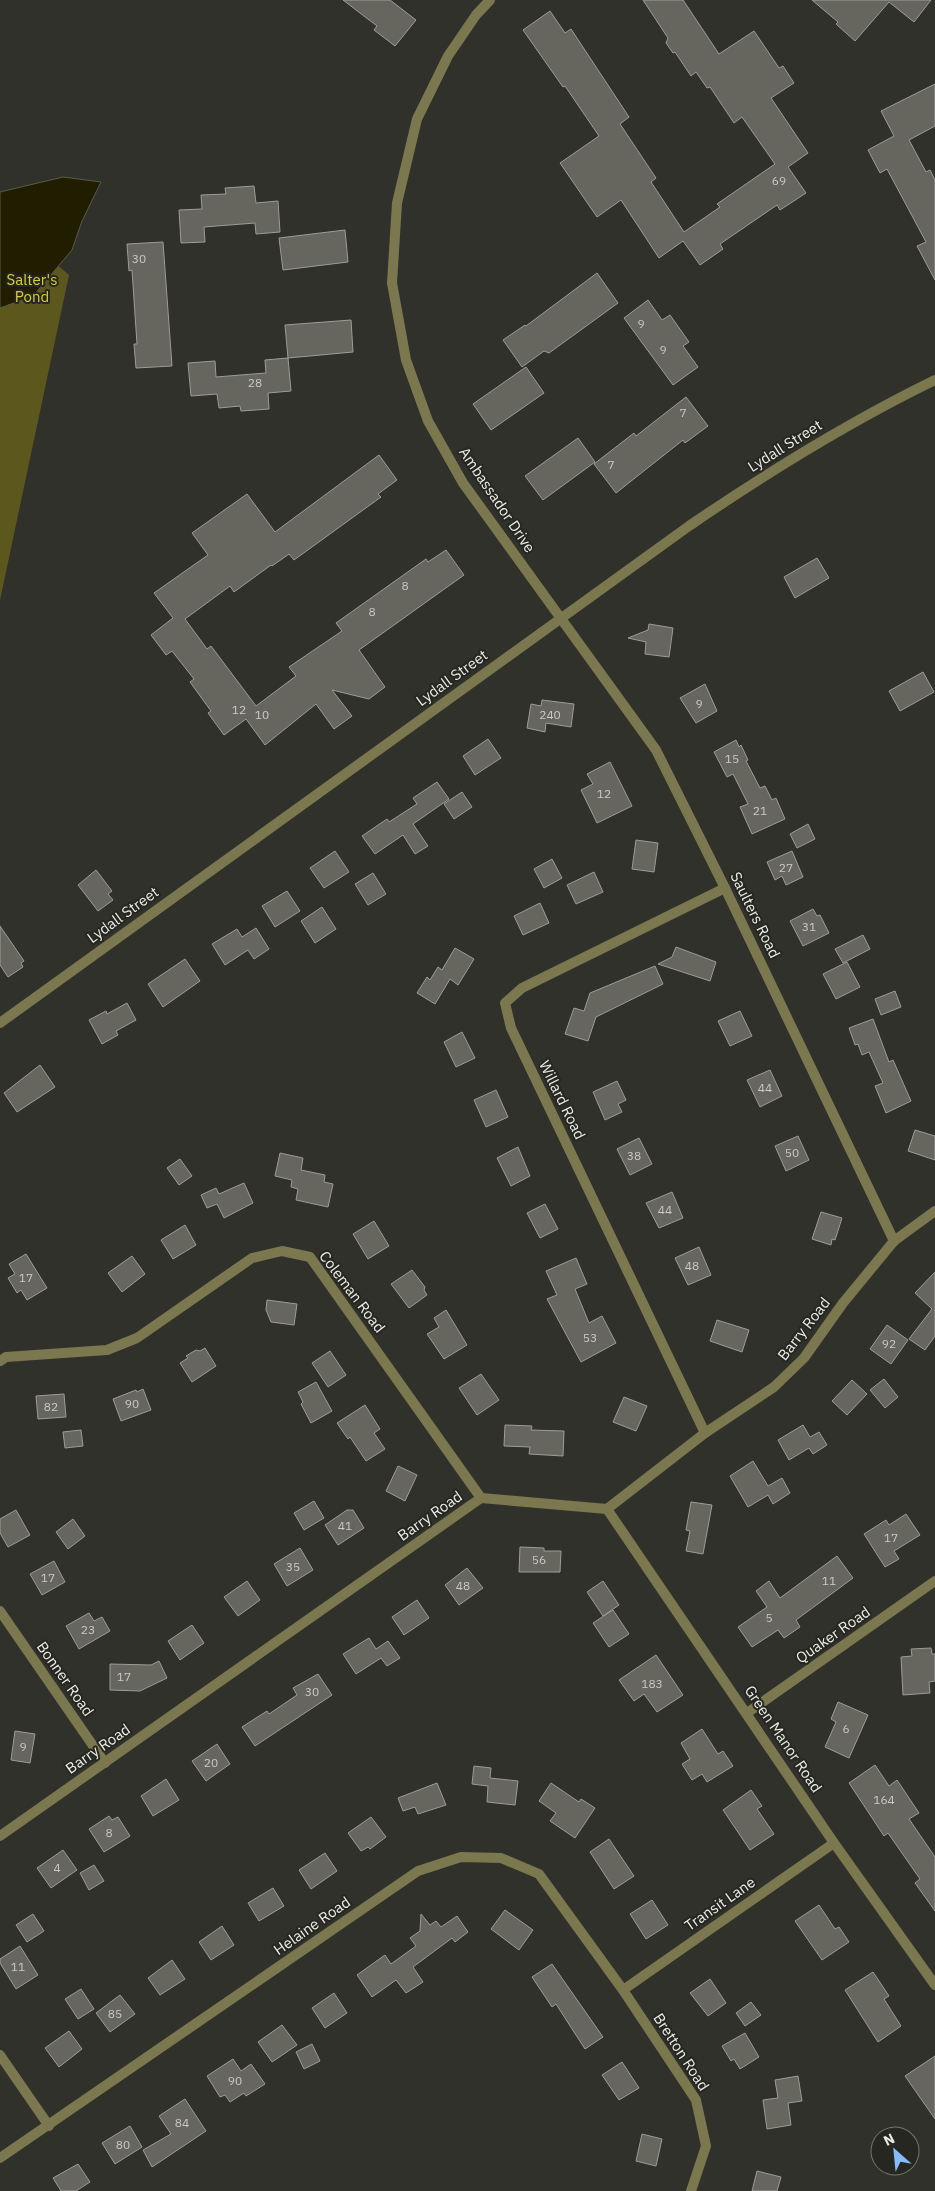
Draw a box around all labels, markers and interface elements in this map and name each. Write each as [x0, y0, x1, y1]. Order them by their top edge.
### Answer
house number: 69 [772, 173, 786, 188]
house number: 30 [132, 251, 146, 266]
park label: Salter's Pond [6, 270, 58, 306]
house number: 9 [637, 316, 645, 331]
house number: 9 [659, 342, 667, 357]
house number: 28 [248, 375, 262, 390]
house number: 7 [679, 405, 687, 420]
street label: Lydall Street [744, 415, 825, 476]
street label: Ambassador Drive [455, 443, 540, 556]
house number: 7 [607, 457, 615, 472]
house number: 8 [401, 578, 409, 593]
house number: 8 [368, 604, 376, 619]
street label: Lydall Street [412, 645, 491, 710]
house number: 9 [695, 696, 703, 711]
house number: 12 [232, 702, 246, 717]
house number: 10 [255, 707, 269, 722]
house number: 240 [539, 707, 561, 722]
house number: 15 [725, 751, 739, 766]
house number: 12 [597, 786, 611, 801]
house number: 21 [753, 803, 767, 818]
house number: 27 [779, 860, 793, 875]
street label: Saulters Road [726, 869, 784, 961]
street label: Lydall Street [83, 882, 162, 947]
house number: 31 [802, 919, 816, 934]
street label: Willard Road [535, 1057, 590, 1142]
house number: 44 [758, 1080, 772, 1095]
house number: 50 [785, 1145, 799, 1160]
house number: 38 [627, 1148, 641, 1163]
house number: 44 [658, 1202, 672, 1217]
street label: Coleman Road [315, 1247, 389, 1336]
house number: 48 [685, 1258, 699, 1273]
house number: 17 [19, 1270, 33, 1285]
street label: Barry Road [773, 1293, 834, 1364]
house number: 53 [583, 1330, 597, 1345]
house number: 92 [882, 1336, 896, 1351]
house number: 90 [125, 1396, 139, 1411]
house number: 82 [44, 1399, 58, 1414]
street label: Barry Road [394, 1486, 466, 1545]
house number: 41 [338, 1518, 352, 1533]
house number: 17 [884, 1530, 898, 1545]
house number: 56 [532, 1552, 546, 1567]
house number: 35 [286, 1559, 300, 1574]
house number: 17 [41, 1570, 55, 1585]
house number: 11 [822, 1573, 836, 1588]
house number: 48 [456, 1578, 470, 1593]
street label: Quaker Road [792, 1602, 874, 1667]
house number: 5 [765, 1610, 773, 1625]
house number: 23 [81, 1622, 95, 1637]
street label: Bonner Road [33, 1638, 98, 1720]
house number: 17 [117, 1669, 131, 1684]
house number: 183 [641, 1676, 663, 1691]
street label: Green Manor Road [741, 1682, 826, 1796]
house number: 30 [305, 1684, 319, 1699]
street label: Barry Road [62, 1719, 134, 1778]
house number: 6 [842, 1721, 850, 1736]
house number: 9 [19, 1739, 27, 1754]
house number: 20 [204, 1755, 218, 1770]
house number: 164 [873, 1792, 895, 1807]
house number: 8 [105, 1825, 113, 1840]
house number: 4 [53, 1860, 61, 1875]
street label: Transit Lane [681, 1872, 759, 1935]
street label: Helaine Road [270, 1892, 354, 1959]
house number: 11 [11, 1959, 25, 1974]
house number: 85 [108, 2006, 122, 2021]
street label: Bretton Road [649, 2009, 714, 2094]
house number: 90 [228, 2073, 242, 2088]
house number: 84 [175, 2115, 189, 2130]
north arrow [870, 2126, 920, 2176]
text: N [880, 2129, 898, 2150]
house number: 80 [116, 2137, 130, 2152]

